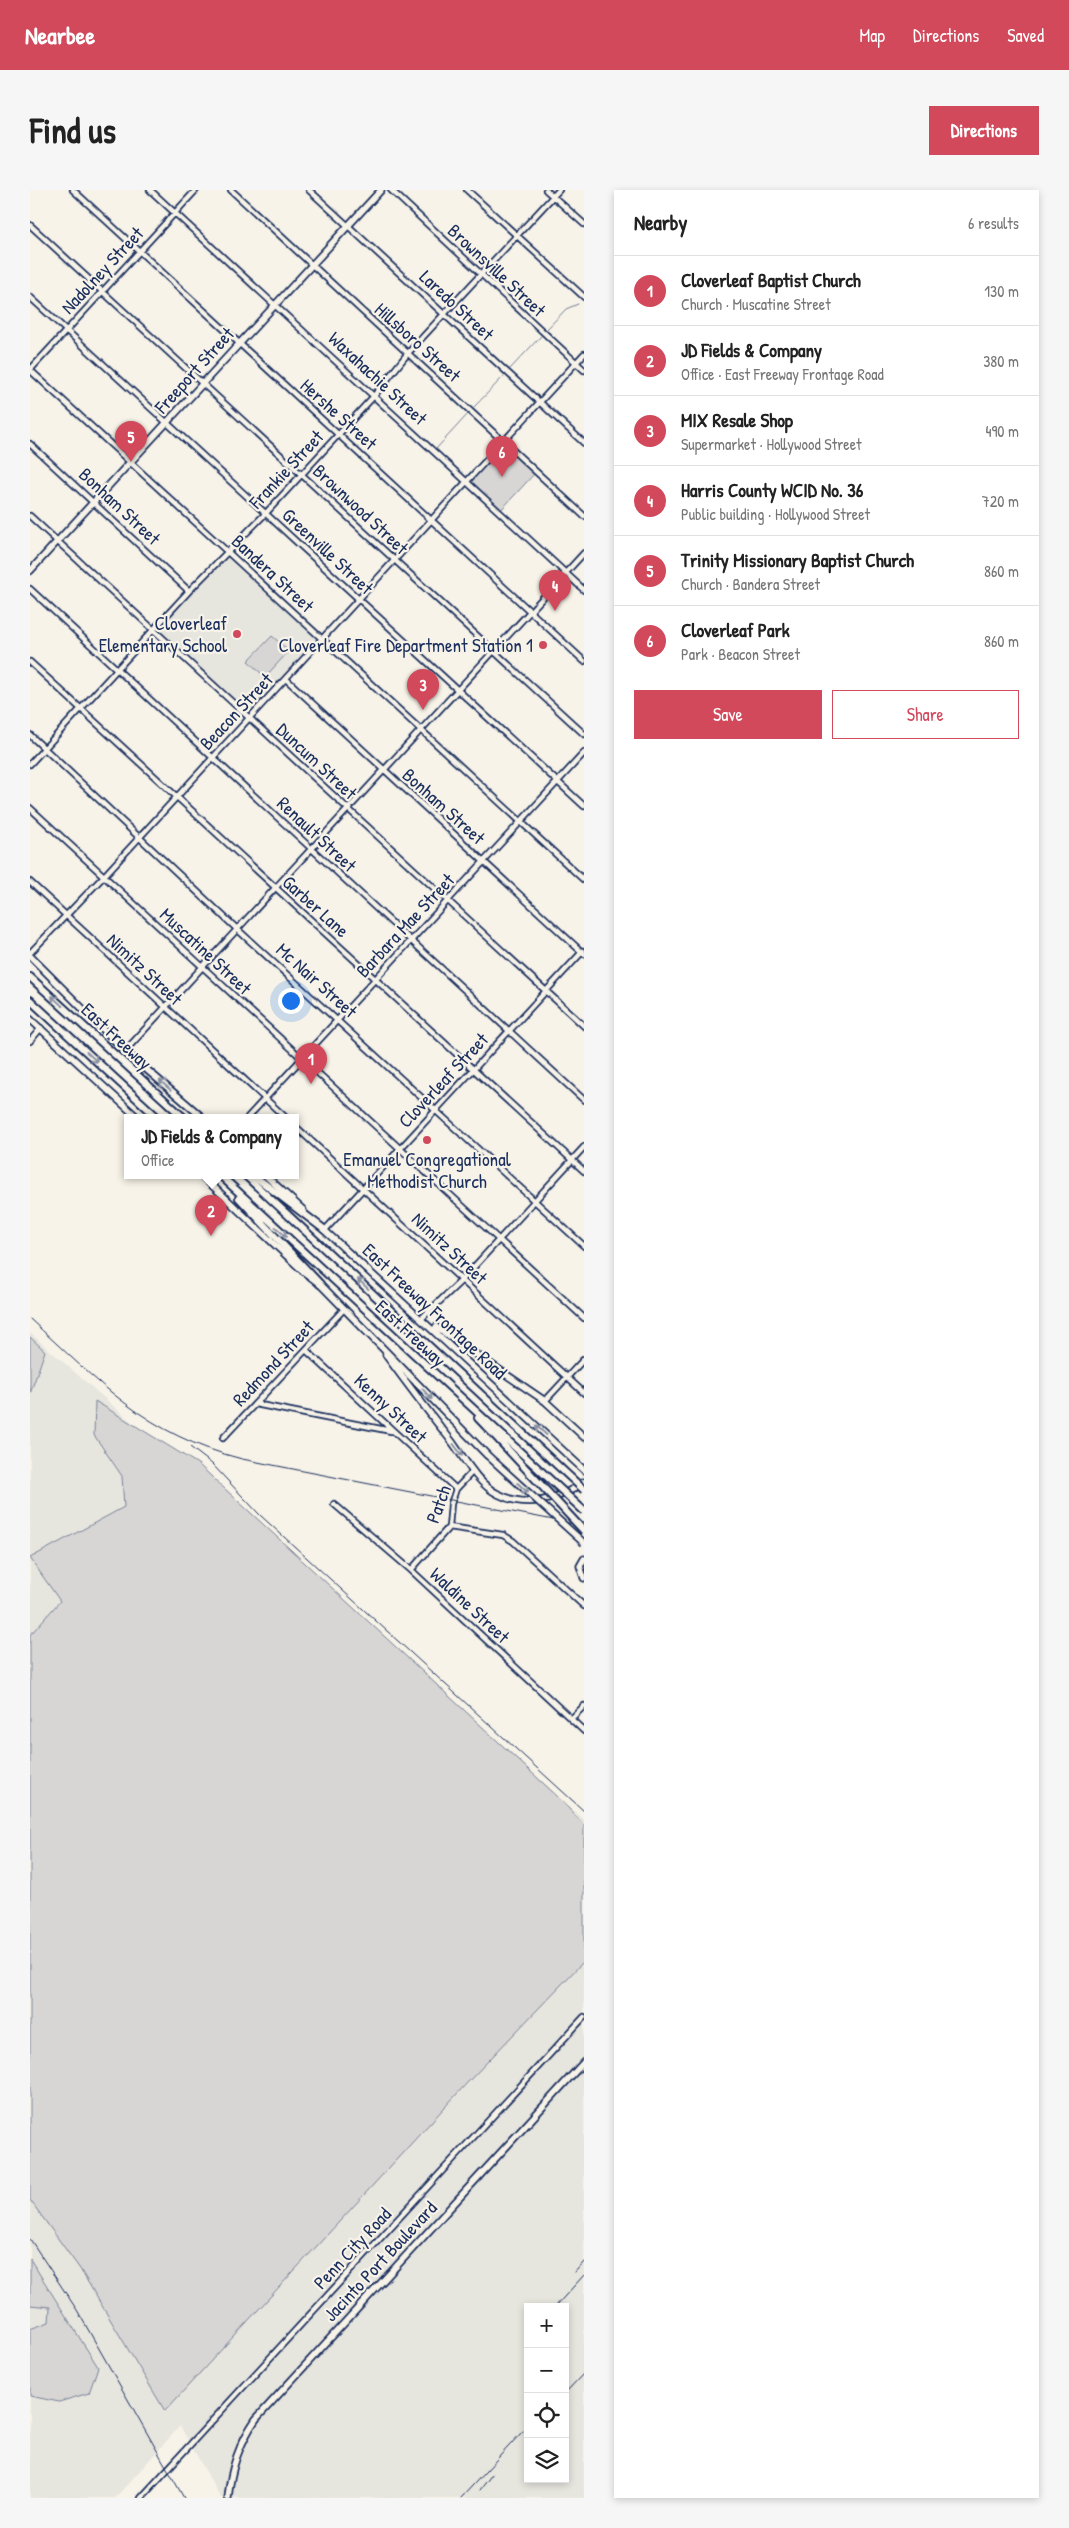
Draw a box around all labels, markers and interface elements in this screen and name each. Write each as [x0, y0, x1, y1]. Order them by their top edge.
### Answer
text: Nearbee [25, 19, 95, 51]
text: Map [860, 23, 885, 48]
text: Directions [913, 23, 979, 48]
text: Saved [1007, 23, 1044, 48]
button: Directions [929, 106, 1039, 155]
text: Find us [30, 107, 116, 154]
text: Nearby [634, 208, 687, 237]
text: 6 results [968, 212, 1019, 234]
street label: Brownsville Street [442, 218, 552, 323]
street label: Nadolney Street [55, 220, 149, 319]
street label: Laredo Street [414, 264, 500, 347]
text: Cloverleaf Baptist Church [681, 267, 861, 293]
text: 1 [647, 280, 653, 302]
text: 130 m [984, 280, 1019, 302]
text: Church · Muscatine Street [681, 293, 831, 315]
street label: Hillsboro Street [369, 296, 467, 388]
street label: Freeport Street [148, 321, 240, 420]
street label: Waxahachie Street [323, 325, 433, 431]
text: JD Fields & Company [681, 337, 822, 363]
text: 2 [646, 350, 654, 372]
text: 380 m [983, 350, 1019, 372]
text: Office · East Freeway Frontage Road [681, 363, 884, 385]
street label: Hershe Street [295, 372, 383, 456]
text: MIX Resale Shop [681, 407, 793, 433]
text: 3 [646, 420, 654, 442]
text: 490 m [985, 420, 1019, 442]
pin: 5 [115, 421, 147, 462]
street label: Frankie Street [242, 424, 330, 515]
text: Supermarket · Hollywood Street [681, 433, 862, 455]
pin: 6 [486, 436, 518, 477]
street label: Brownwood Street [307, 458, 415, 560]
street label: Bonham Street [74, 461, 167, 551]
text: Harris County WCID No. 36 [681, 477, 863, 503]
text: 4 [647, 490, 653, 512]
text: 720 m [982, 490, 1019, 512]
street label: Greenville Street [277, 502, 380, 601]
text: Public building · Hollywood Street [681, 503, 870, 525]
street label: Bandera Street [226, 528, 320, 618]
text: Trinity Missionary Baptist Church [681, 547, 914, 573]
text: 5 [647, 560, 653, 582]
text: 860 m [984, 560, 1019, 582]
pin: 4 [539, 570, 571, 611]
text: Church · Bandera Street [681, 573, 820, 595]
place label: Cloverleaf Elementary School [99, 610, 228, 658]
text: Cloverleaf Park [681, 617, 790, 643]
marker: Cloverleaf Elementary School [231, 628, 243, 640]
text: 6 [647, 630, 653, 652]
text: 860 m [984, 630, 1019, 652]
place label: Cloverleaf Fire Department Station 1 [279, 632, 533, 658]
marker: Cloverleaf Fire Department Station 1 [537, 639, 549, 651]
text: Park · Beacon Street [681, 643, 800, 665]
street label: Beacon Street [193, 666, 279, 755]
pin: 3 [407, 669, 439, 710]
button: Save [634, 690, 822, 739]
button: Share [832, 690, 1019, 739]
street label: Duncum Street [271, 717, 363, 806]
street label: Bonham Street [397, 762, 491, 850]
street label: Renault Street [272, 790, 363, 878]
street label: Barbara Mae Street [350, 867, 460, 983]
street label: Garber Lane [277, 869, 355, 943]
street label: Muscatine Street [154, 902, 258, 1001]
street label: Nimitz Street [101, 927, 189, 1011]
street label: Mc Nair Street [271, 937, 363, 1024]
your location [278, 988, 304, 1014]
one-way arrow [50, 995, 63, 1007]
street label: East Freeway [76, 997, 158, 1075]
street label: Cloverleaf Street [392, 1027, 494, 1133]
pin: 1 [295, 1043, 327, 1084]
one-way arrow [85, 1051, 98, 1063]
one-way arrow [158, 1080, 171, 1091]
popup [124, 1114, 299, 1179]
text: JD Fields & Company [141, 1123, 282, 1149]
marker: Emanuel Congregational Methodist Church [421, 1134, 433, 1146]
place label: Emanuel Congregational Methodist Church [343, 1146, 512, 1194]
text: Office [141, 1149, 174, 1171]
pin: 2 [195, 1195, 227, 1236]
street label: Nimitz Street [406, 1206, 494, 1290]
one-way arrow [274, 1226, 287, 1238]
street label: East Freeway Frontage Road [358, 1238, 512, 1384]
one-way arrow [356, 1278, 369, 1290]
street label: East Freeway [371, 1295, 451, 1371]
street label: Redmond Street [226, 1314, 320, 1412]
street label: Kenny Street [349, 1367, 434, 1449]
one-way arrow [421, 1388, 433, 1401]
one-way arrow [535, 1424, 547, 1436]
one-way arrow [452, 1443, 463, 1456]
street label: Patch [419, 1481, 457, 1527]
one-way arrow [517, 1482, 530, 1494]
street label: Waldine Street [424, 1561, 516, 1649]
street label: Jacinto Port Boulevard [317, 2195, 443, 2327]
street label: Penn City Road [307, 2201, 397, 2295]
map controls [524, 2303, 569, 2483]
button: + [524, 2303, 569, 2348]
button: − [524, 2348, 569, 2393]
button: locate [524, 2393, 569, 2438]
button: layers [524, 2438, 569, 2483]

